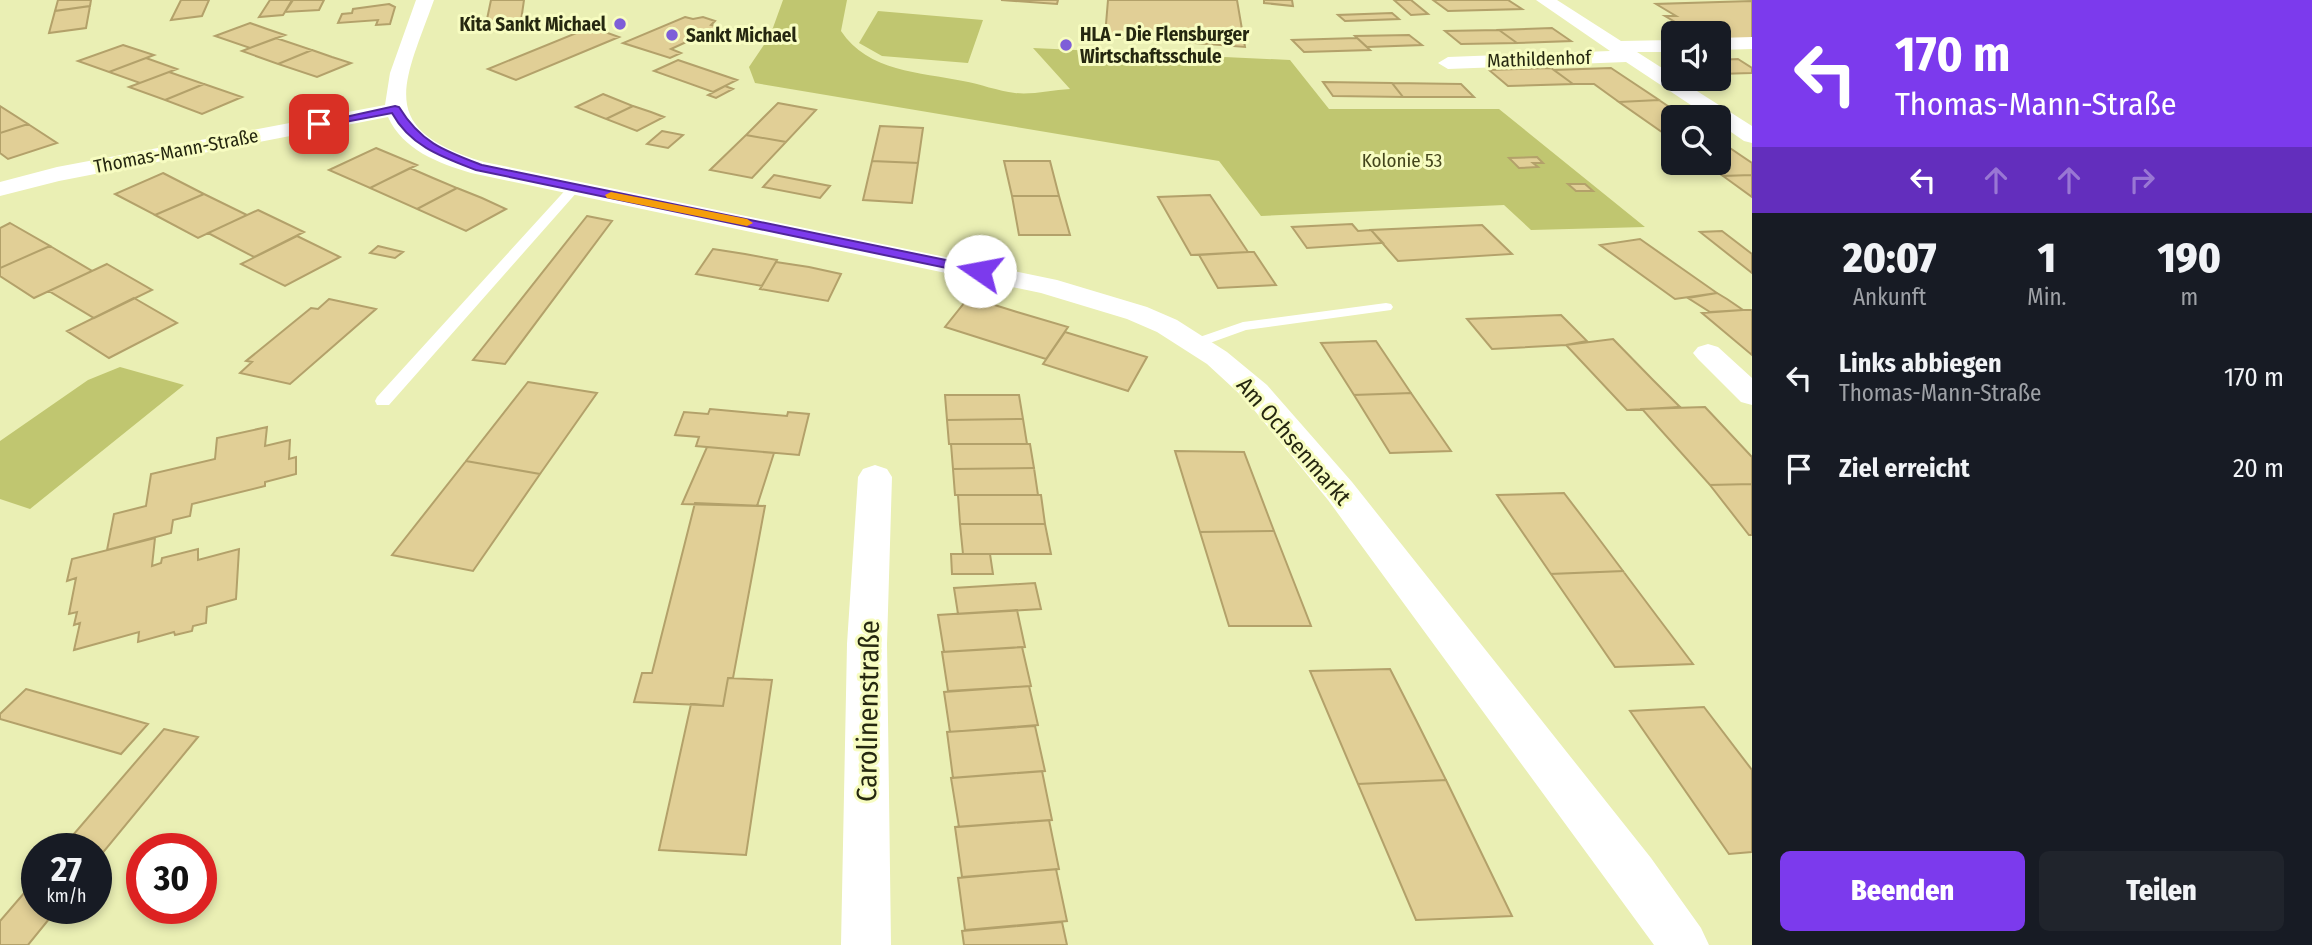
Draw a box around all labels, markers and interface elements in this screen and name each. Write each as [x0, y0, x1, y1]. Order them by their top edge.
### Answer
place label: Kita Sankt Michael [459, 13, 607, 36]
marker: Kita Sankt Michael [612, 16, 628, 32]
map controls [1661, 21, 1731, 175]
button: sound [1661, 21, 1731, 91]
place label: HLA - Die Flensburger Wirtschaftsschule [1080, 23, 1250, 68]
place label: Sankt Michael [686, 24, 797, 47]
text: 170 m [1895, 25, 2011, 84]
marker: Sankt Michael [664, 27, 680, 43]
icon: left [1780, 28, 1871, 119]
marker: HLA - Die Flensburger Wirtschaftsschule [1058, 37, 1074, 53]
street label: Mathildenhof [1487, 46, 1593, 72]
text: Thomas-Mann-Straße [1895, 85, 2177, 123]
pin [289, 94, 349, 154]
icon: arrive [300, 105, 338, 143]
button: search [1661, 105, 1731, 175]
street label: Thomas-Mann-Straße [92, 124, 260, 178]
park label: Kolonie 53 [1362, 149, 1442, 172]
icon: left [1904, 161, 1942, 199]
icon: ahead [1977, 161, 2015, 199]
icon: ahead [2050, 161, 2088, 199]
icon: right [2123, 161, 2161, 199]
text: 20:07 [1843, 233, 1936, 283]
text: 1 [2038, 233, 2056, 283]
text: 190 [2157, 233, 2221, 283]
position arrow [943, 234, 1017, 308]
text: Ankunft [1853, 283, 1926, 311]
text: Min. [2027, 283, 2066, 311]
text: m [2180, 283, 2198, 311]
text: Links abbiegen [1839, 348, 2002, 379]
icon: left [1780, 359, 1818, 397]
text: 170 m [2224, 362, 2284, 393]
street label: Am Ochsenmarkt [1231, 371, 1357, 511]
text: Thomas-Mann-Straße [1839, 379, 2041, 407]
icon: arrive [1780, 450, 1818, 488]
text: Ziel erreicht [1839, 453, 1970, 484]
text: 20 m [2233, 453, 2284, 484]
street label: Carolinenstraße [850, 620, 886, 802]
speed limit sign: 30 [126, 833, 217, 924]
text: 27 [51, 848, 82, 890]
button: Beenden [1780, 851, 2025, 931]
button: Teilen [2039, 851, 2284, 931]
text: km/h [46, 885, 87, 907]

